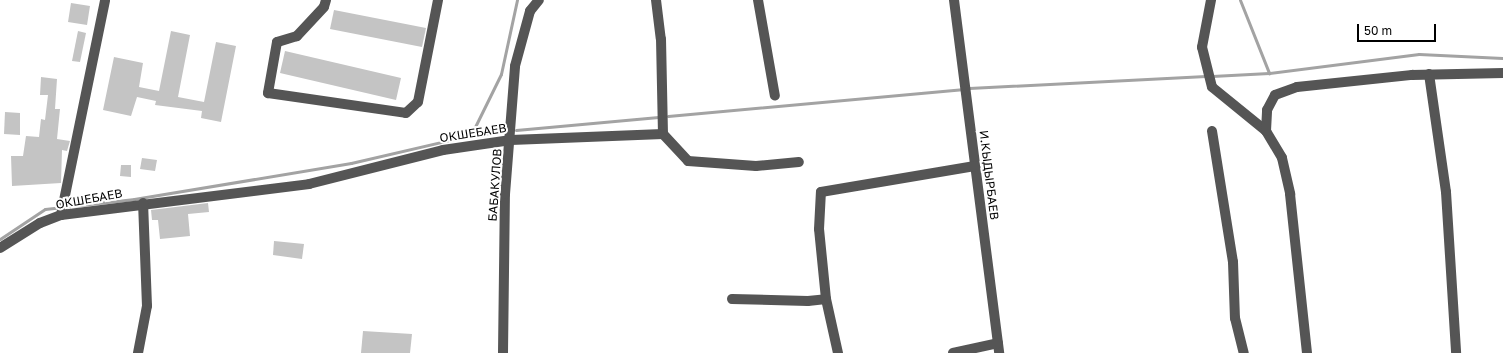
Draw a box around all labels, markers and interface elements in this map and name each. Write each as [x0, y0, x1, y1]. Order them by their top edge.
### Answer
scale bar [1359, 16, 1438, 42]
text: 50 m [1364, 23, 1392, 38]
street label: ОКШЕБАЕВ [439, 121, 507, 145]
street label: И.КЫДЫРБАЕВ [976, 129, 1002, 221]
street label: БАБАКУЛОВ [485, 148, 505, 222]
street label: ОКШЕБАЕВ [55, 186, 123, 212]

